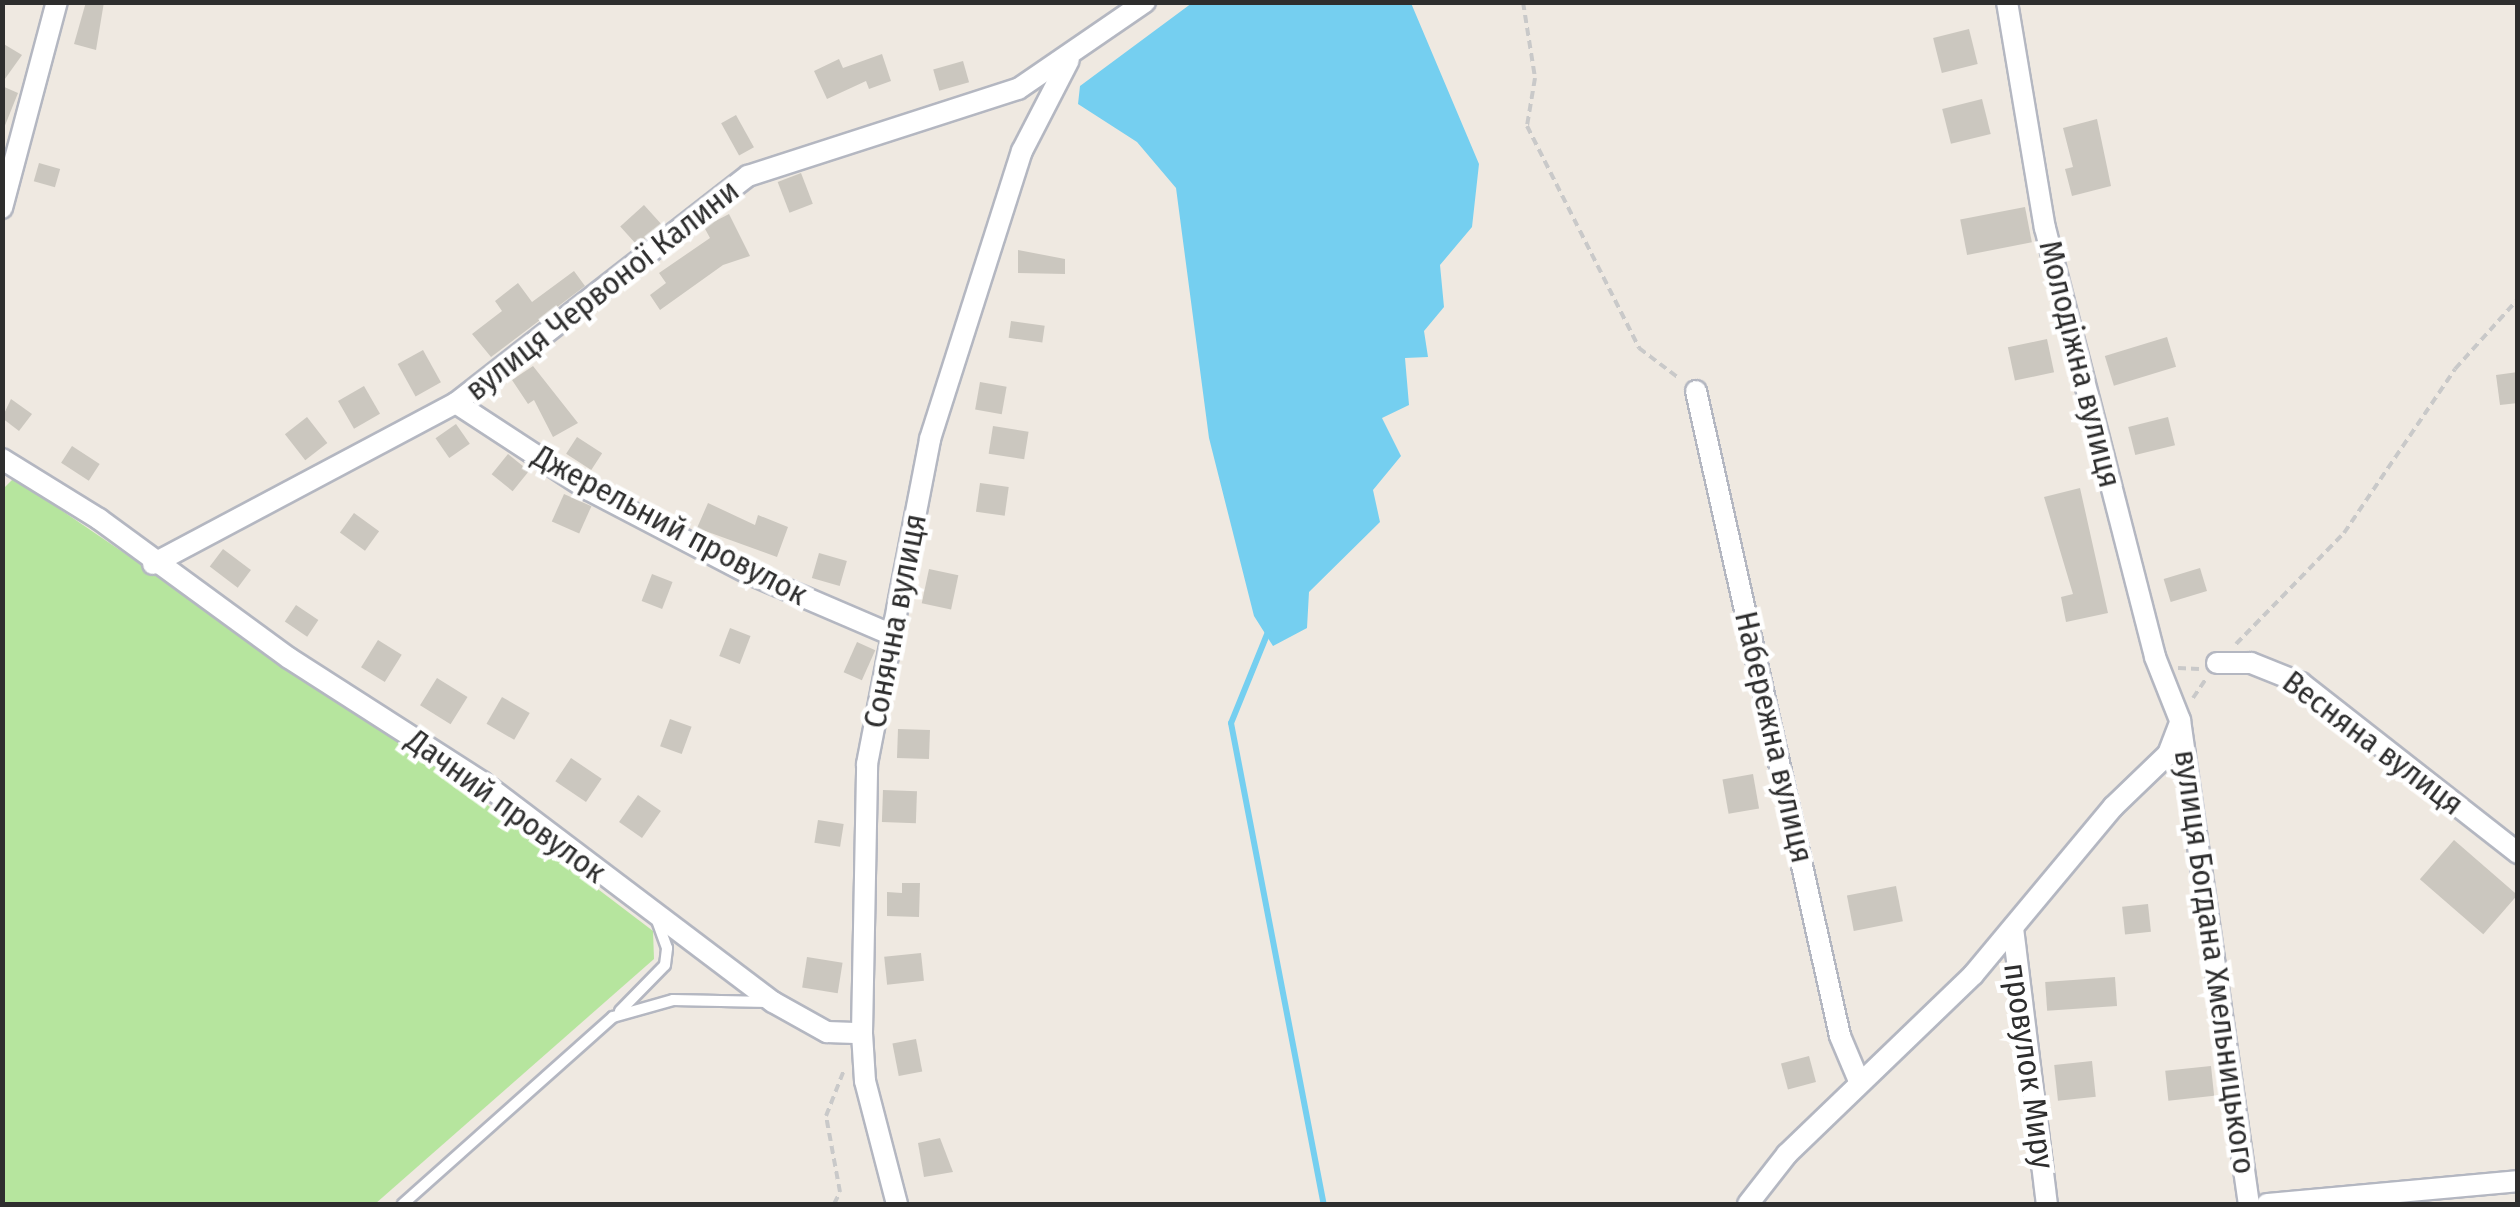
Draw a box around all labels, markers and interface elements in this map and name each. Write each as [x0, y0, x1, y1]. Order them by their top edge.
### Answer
street label: вулиця Червоної Калини [458, 171, 746, 409]
street label: Молодіжна вулиця [2031, 237, 2129, 491]
street label: Джерельний провулок [526, 436, 814, 614]
street label: Сонячна вулиця [855, 511, 935, 731]
street label: Набережна вулиця [1726, 608, 1822, 866]
street label: Весняна вулиця [2275, 663, 2471, 823]
street label: Дачний провулок [399, 721, 613, 891]
street label: вулиця Богдана Хмельницького [2166, 747, 2264, 1177]
street label: провулок Миру [1996, 961, 2062, 1171]

